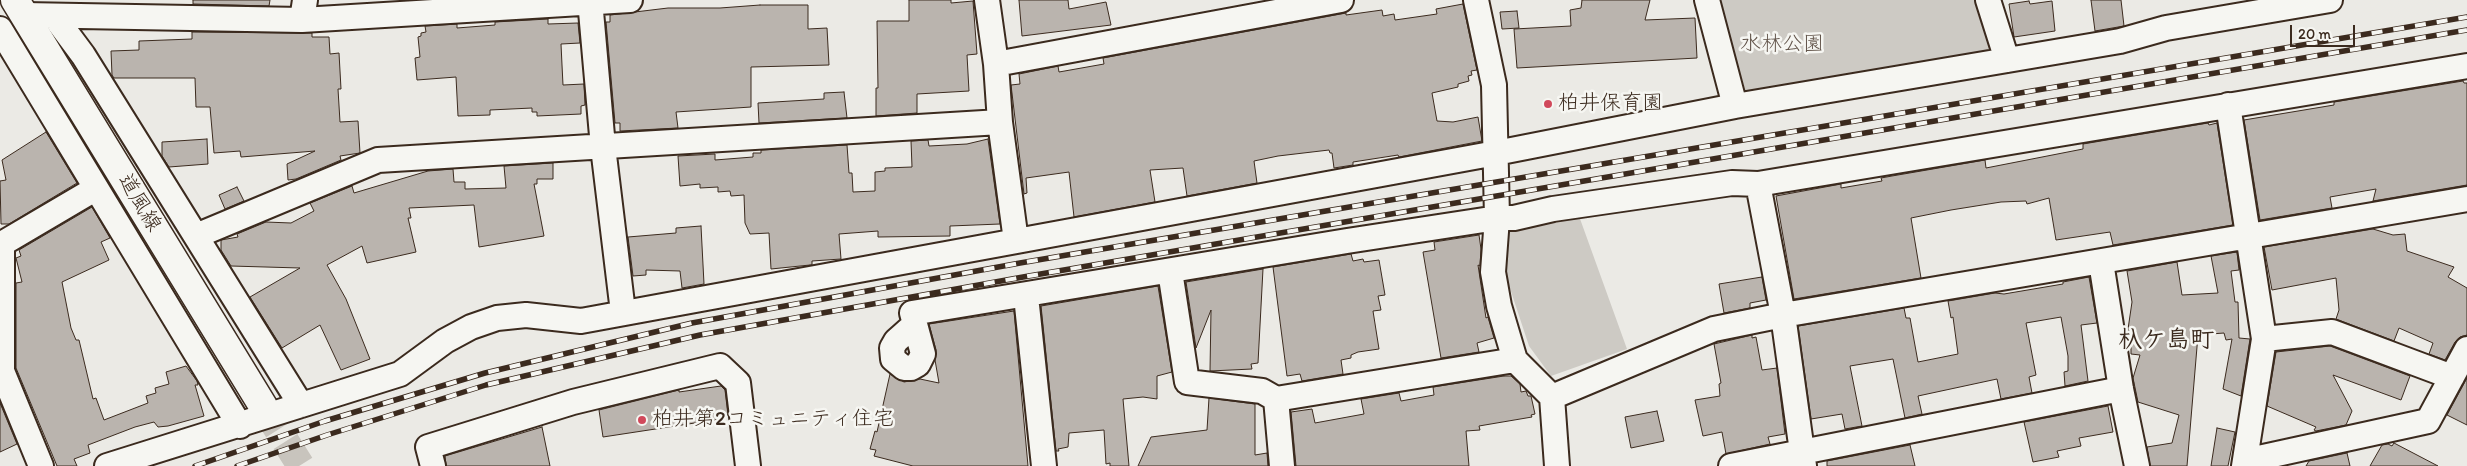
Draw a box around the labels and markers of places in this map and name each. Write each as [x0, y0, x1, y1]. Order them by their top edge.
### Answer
place label: 柏井保育園 [1558, 91, 1663, 117]
marker: 柏井保育園 [1542, 98, 1554, 110]
place label: 柏井第2コミュニティ住宅 [652, 407, 894, 433]
marker: 柏井第2コミュニティ住宅 [636, 414, 648, 426]

